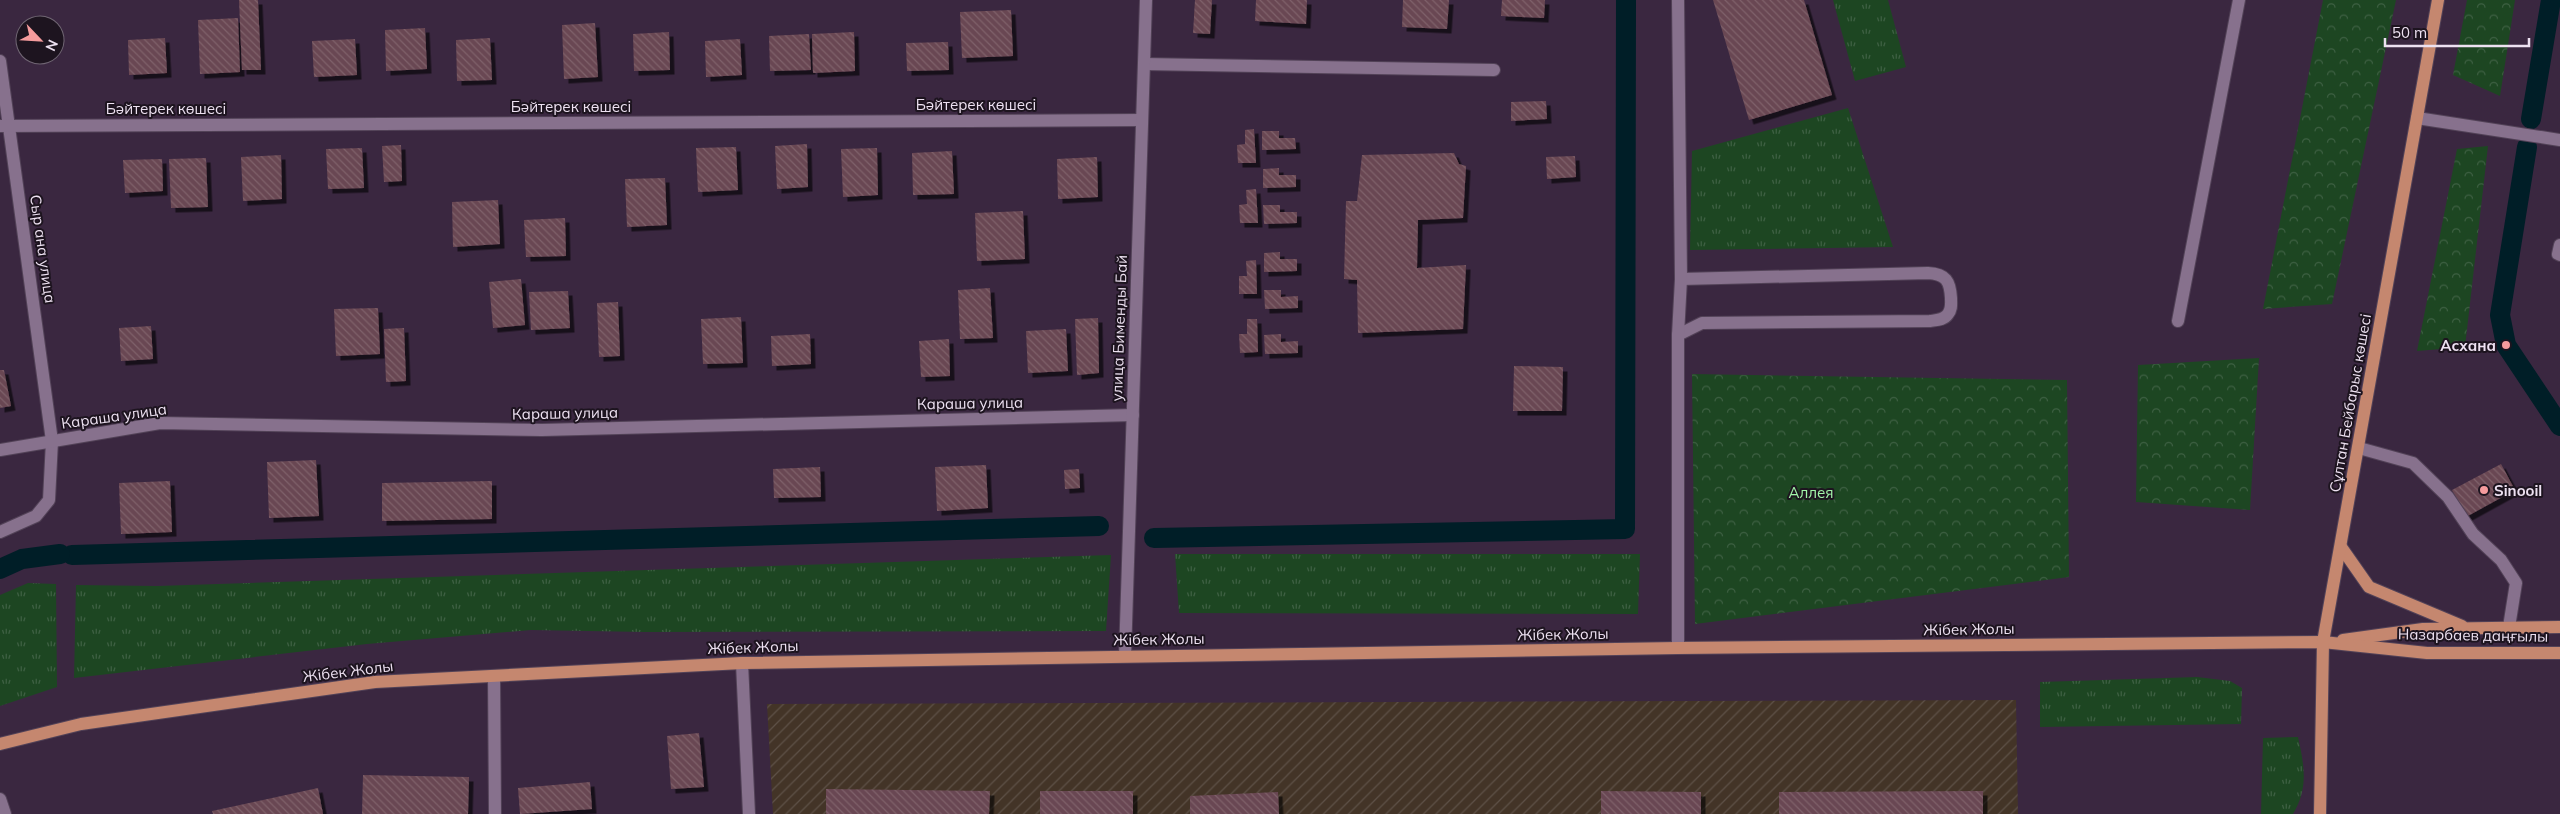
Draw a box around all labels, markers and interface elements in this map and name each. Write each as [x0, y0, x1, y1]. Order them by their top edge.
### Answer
north arrow [15, 15, 65, 65]
scale bar [2385, 15, 2529, 47]
text: 50 m [2392, 23, 2427, 42]
text: N [41, 37, 62, 54]
street label: Бәйтерек көшесі [916, 95, 1036, 114]
street label: Бәйтерек көшесі [511, 97, 631, 116]
street label: Бәйтерек көшесі [106, 99, 226, 118]
street label: Сыр ана улица [26, 194, 60, 304]
street label: улица Бименды Бай [1107, 254, 1131, 402]
street label: Сұлтан Бейбарыс көшесі [2325, 312, 2375, 494]
place label: Асхана [2440, 336, 2496, 355]
marker: Асхана [2500, 339, 2512, 351]
street label: Караша улица [917, 393, 1023, 413]
street label: Караша улица [60, 399, 168, 433]
street label: Караша улица [512, 403, 618, 423]
place label: Sinooil [2494, 481, 2542, 500]
park label: Аллея [1788, 483, 1834, 502]
marker: Sinooil [2478, 484, 2490, 496]
street label: Жібек Жолы [1923, 619, 2015, 639]
street label: Жібек Жолы [1517, 624, 1609, 644]
street label: Назарбаев даңғылы [2398, 624, 2548, 646]
street label: Жібек Жолы [1113, 629, 1205, 649]
street label: Жібек Жолы [707, 636, 799, 658]
street label: Жібек Жолы [302, 656, 394, 686]

